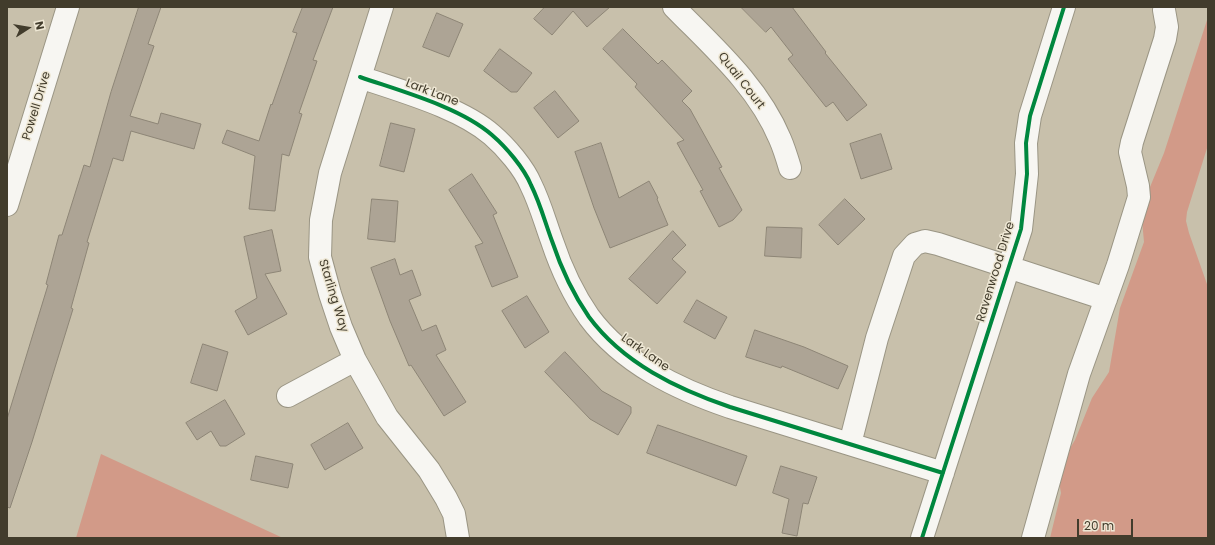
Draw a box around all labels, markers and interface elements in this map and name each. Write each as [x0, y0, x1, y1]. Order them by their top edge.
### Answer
north arrow [8, 8, 48, 48]
text: N [31, 20, 48, 31]
street label: Quail Court [714, 50, 768, 112]
street label: Powell Drive [20, 70, 54, 142]
street label: Lark Lane [403, 76, 461, 110]
street label: Ravenwood Drive [974, 220, 1018, 324]
street label: Starling Way [315, 258, 351, 334]
street label: Lark Lane [618, 331, 672, 375]
scale bar [1079, 511, 1135, 537]
text: 20 m [1084, 517, 1114, 534]

